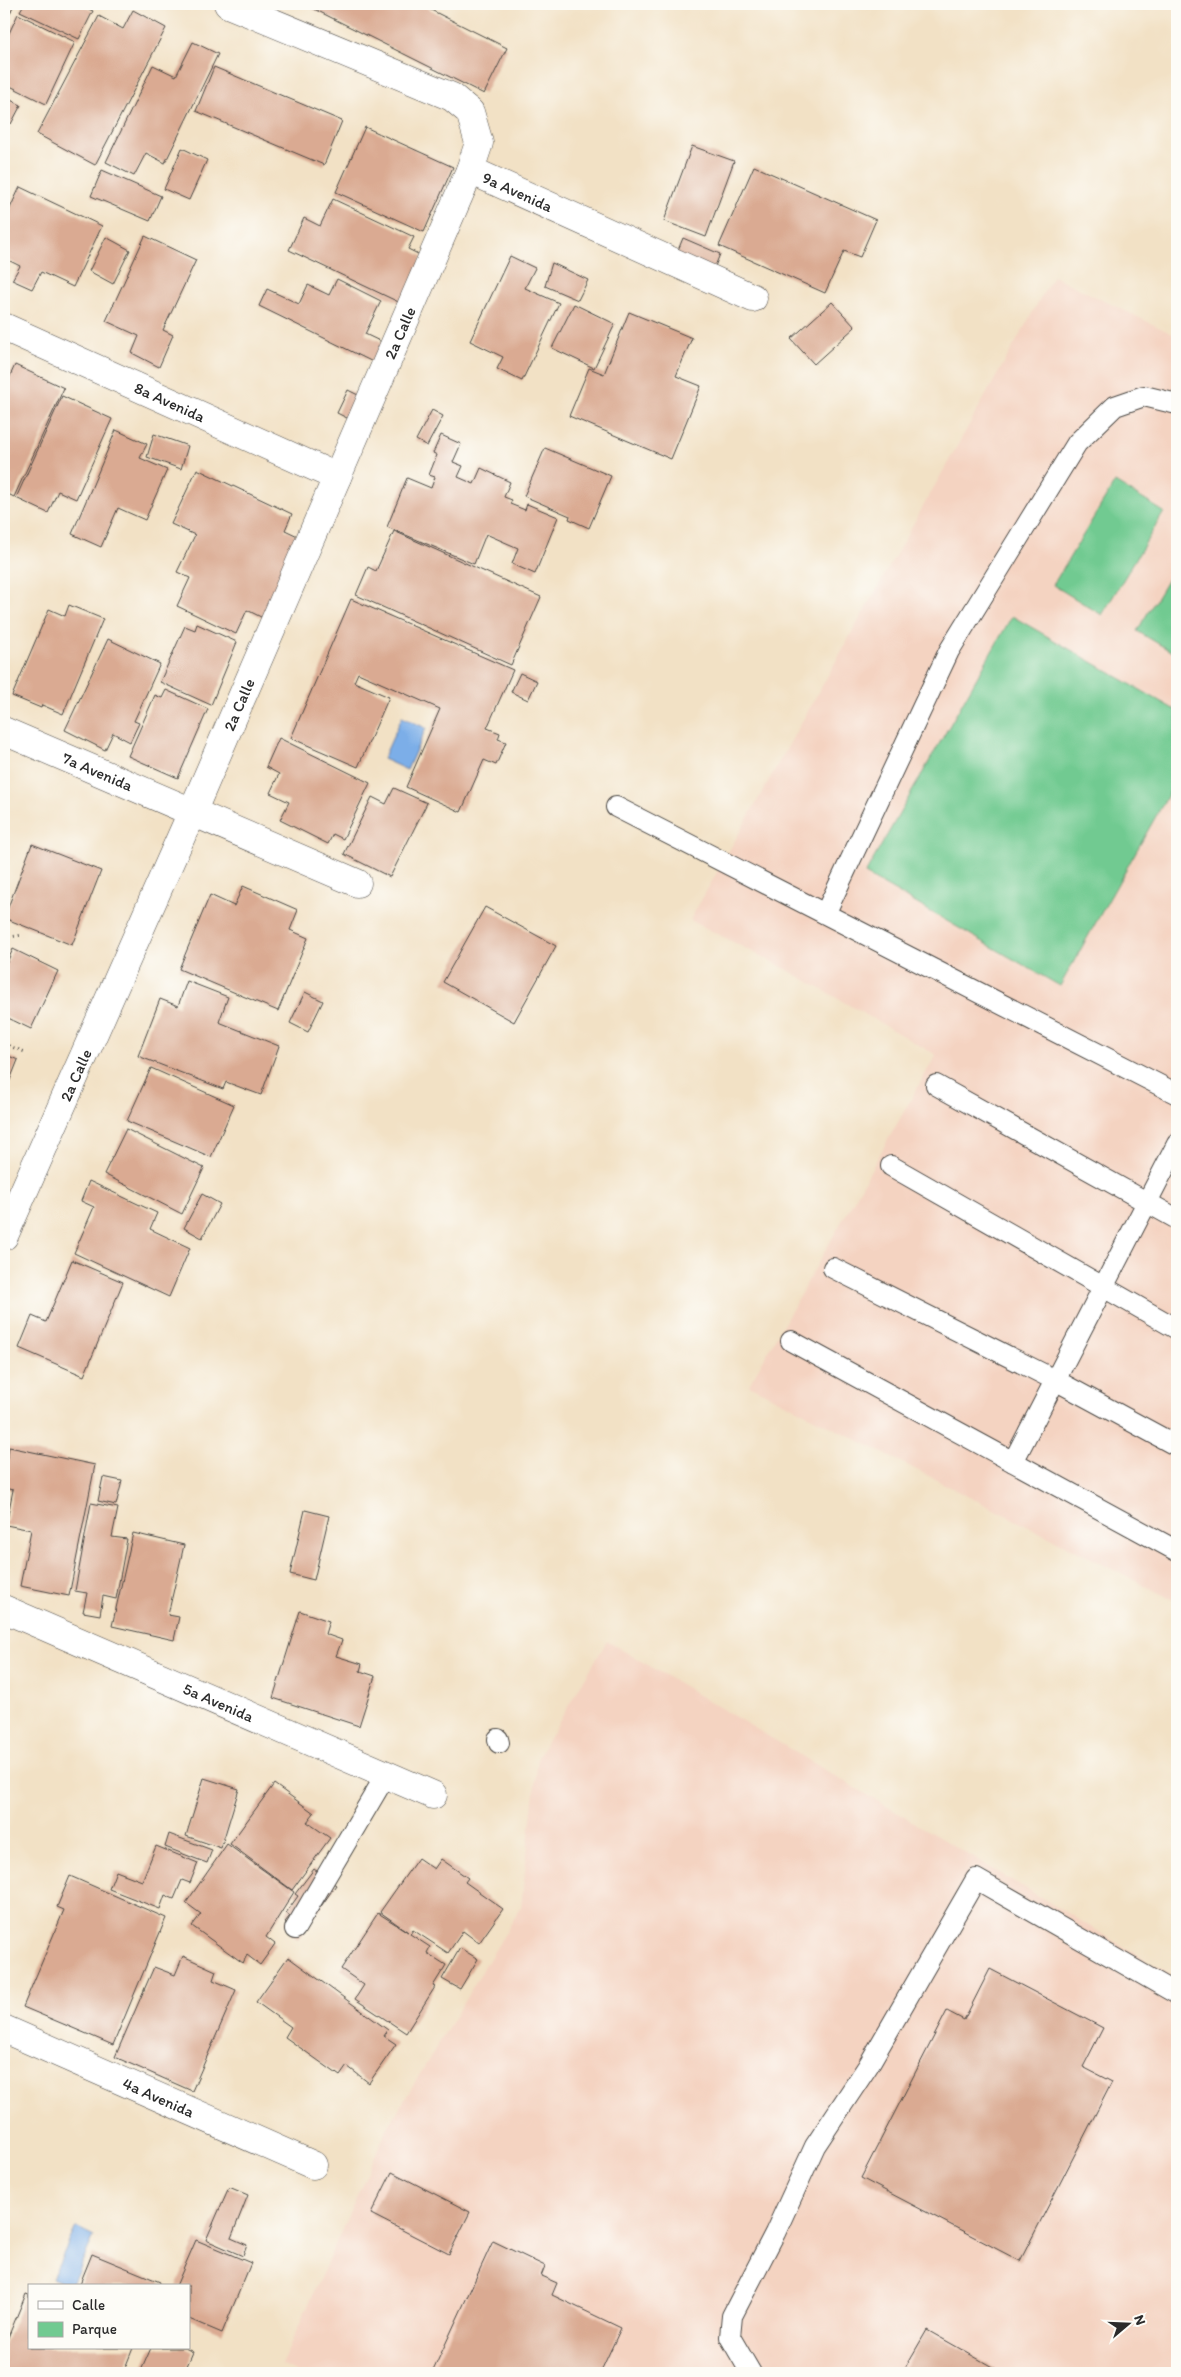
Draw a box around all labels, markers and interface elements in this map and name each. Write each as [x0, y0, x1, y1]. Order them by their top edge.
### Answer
street label: 9a Avenida [480, 167, 556, 216]
street label: 2a Calle [380, 303, 419, 362]
street label: 8a Avenida [132, 378, 209, 426]
street label: 2a Calle [219, 675, 258, 734]
street label: 7a Avenida [60, 748, 136, 795]
street label: 2a Calle [55, 1046, 95, 1104]
street label: 5a Avenida [180, 1678, 258, 1726]
street label: 4a Avenida [120, 2073, 198, 2121]
legend [28, 2284, 190, 2350]
text: Calle [72, 2296, 105, 2314]
north arrow [1104, 2300, 1154, 2350]
text: N [1130, 2313, 1149, 2327]
text: Parque [72, 2320, 117, 2338]

